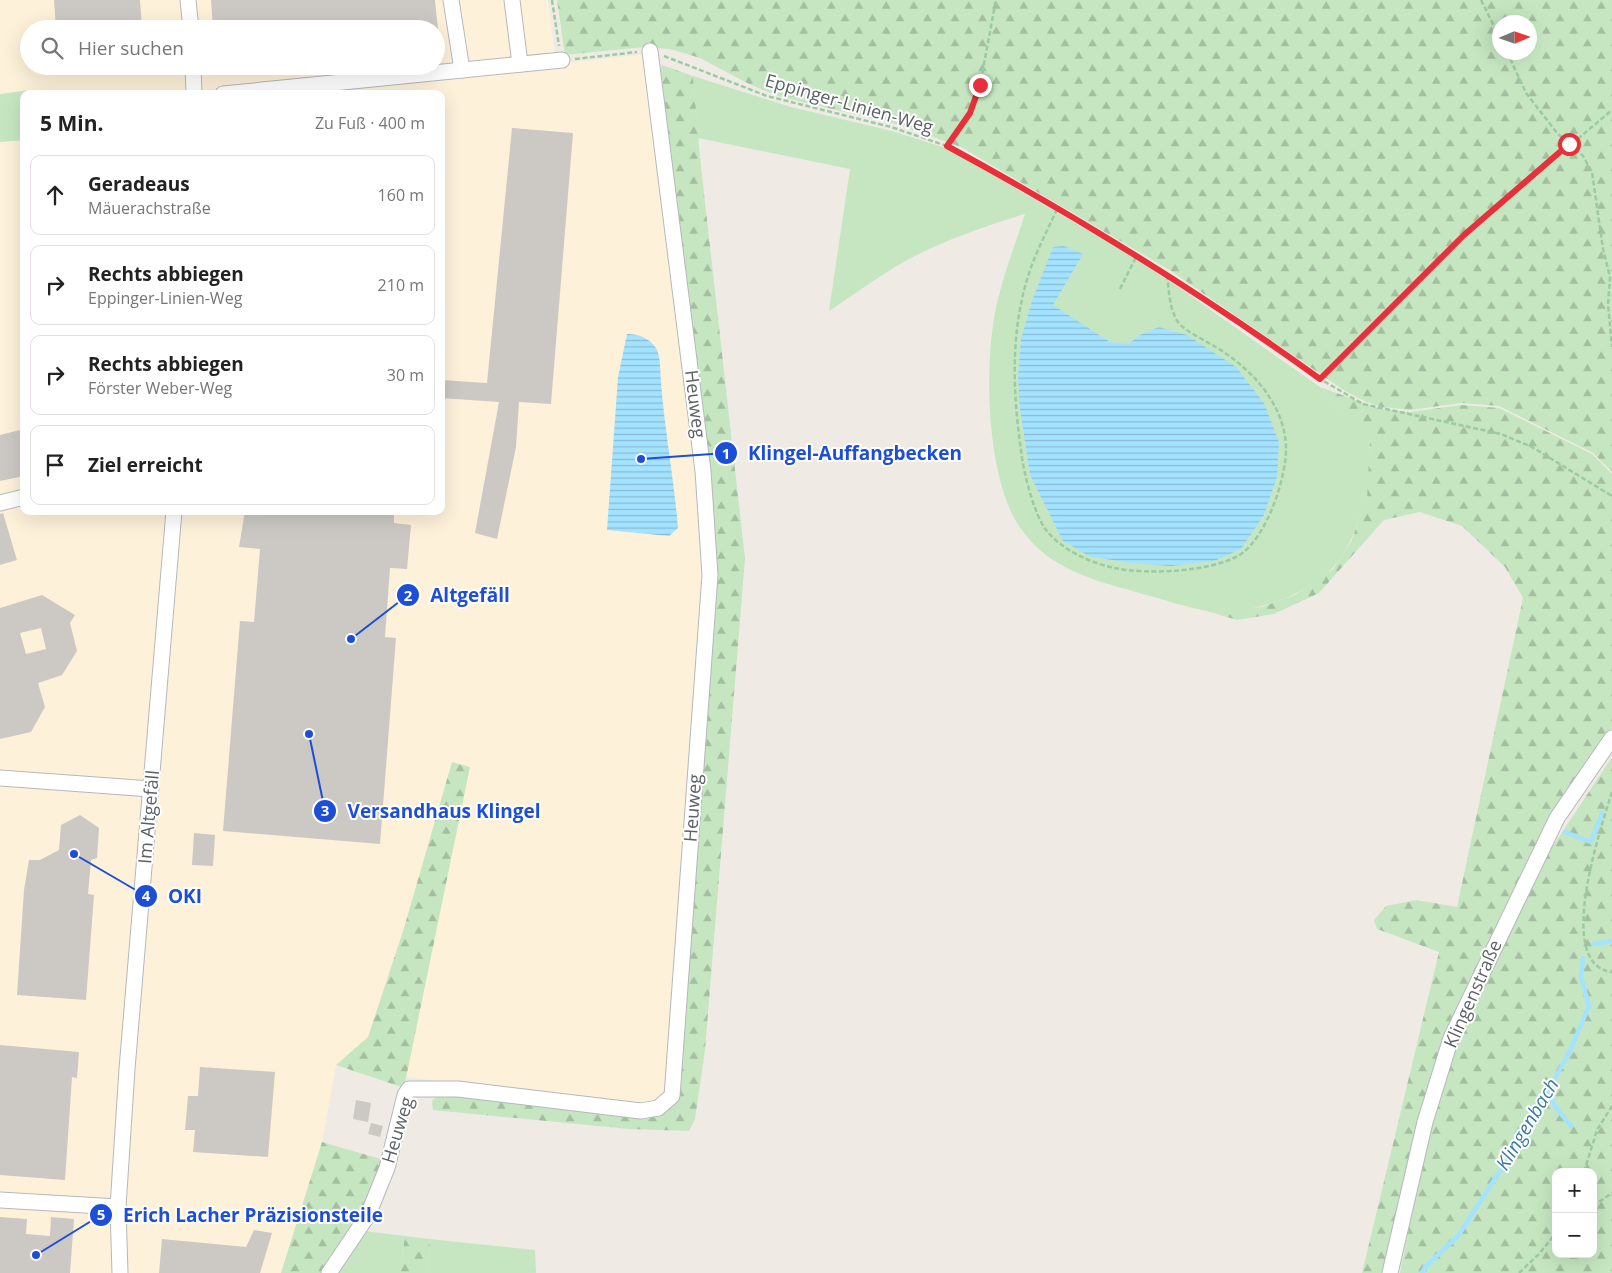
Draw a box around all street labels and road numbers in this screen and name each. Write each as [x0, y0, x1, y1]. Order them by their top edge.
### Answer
street label: Eppinger-Linien-Weg [763, 68, 936, 139]
street label: Heuweg [680, 369, 712, 439]
street label: Im Altgefäll [132, 769, 164, 865]
street label: Heuweg [678, 773, 706, 843]
street label: Klingenstraße [1438, 936, 1507, 1051]
street label: Heuweg [376, 1093, 419, 1166]

